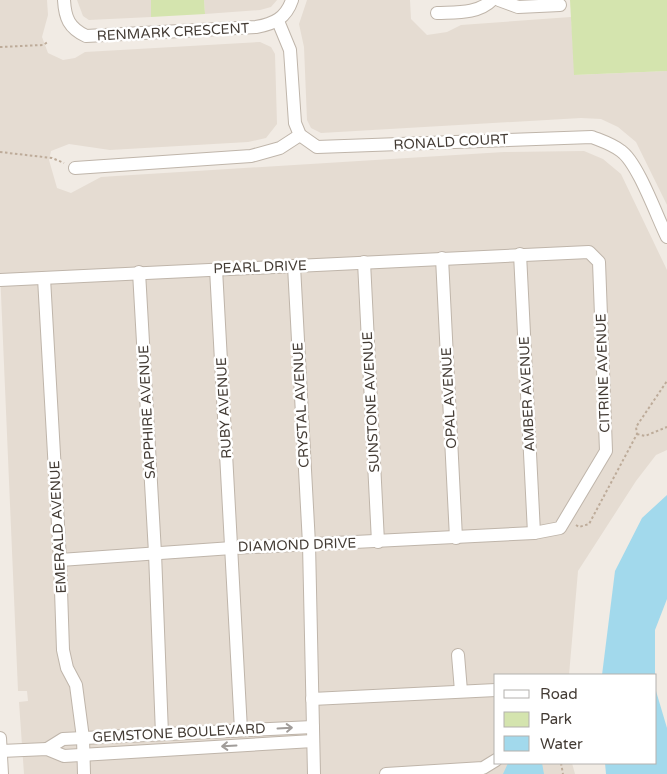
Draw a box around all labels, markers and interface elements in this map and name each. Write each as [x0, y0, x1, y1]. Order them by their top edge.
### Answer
street label: RENMARK CRESCENT [96, 19, 250, 44]
street label: RONALD COURT [393, 130, 509, 154]
street label: PEARL DRIVE [213, 257, 307, 277]
street label: CITRINE AVENUE [592, 313, 614, 433]
street label: SUNSTONE AVENUE [359, 331, 383, 473]
street label: AMBER AVENUE [515, 336, 539, 452]
street label: CRYSTAL AVENUE [289, 342, 313, 468]
street label: SAPPHIRE AVENUE [135, 344, 159, 479]
street label: OPAL AVENUE [438, 347, 460, 449]
street label: RUBY AVENUE [213, 357, 235, 459]
street label: EMERALD AVENUE [46, 460, 70, 594]
street label: DIAMOND DRIVE [238, 534, 357, 556]
legend [494, 674, 657, 764]
text: Road [540, 685, 578, 703]
text: Park [540, 710, 572, 728]
street label: GEMSTONE BOULEVARD [92, 720, 266, 746]
one-way arrow [277, 723, 293, 733]
text: Water [540, 735, 583, 753]
one-way arrow [222, 742, 238, 751]

